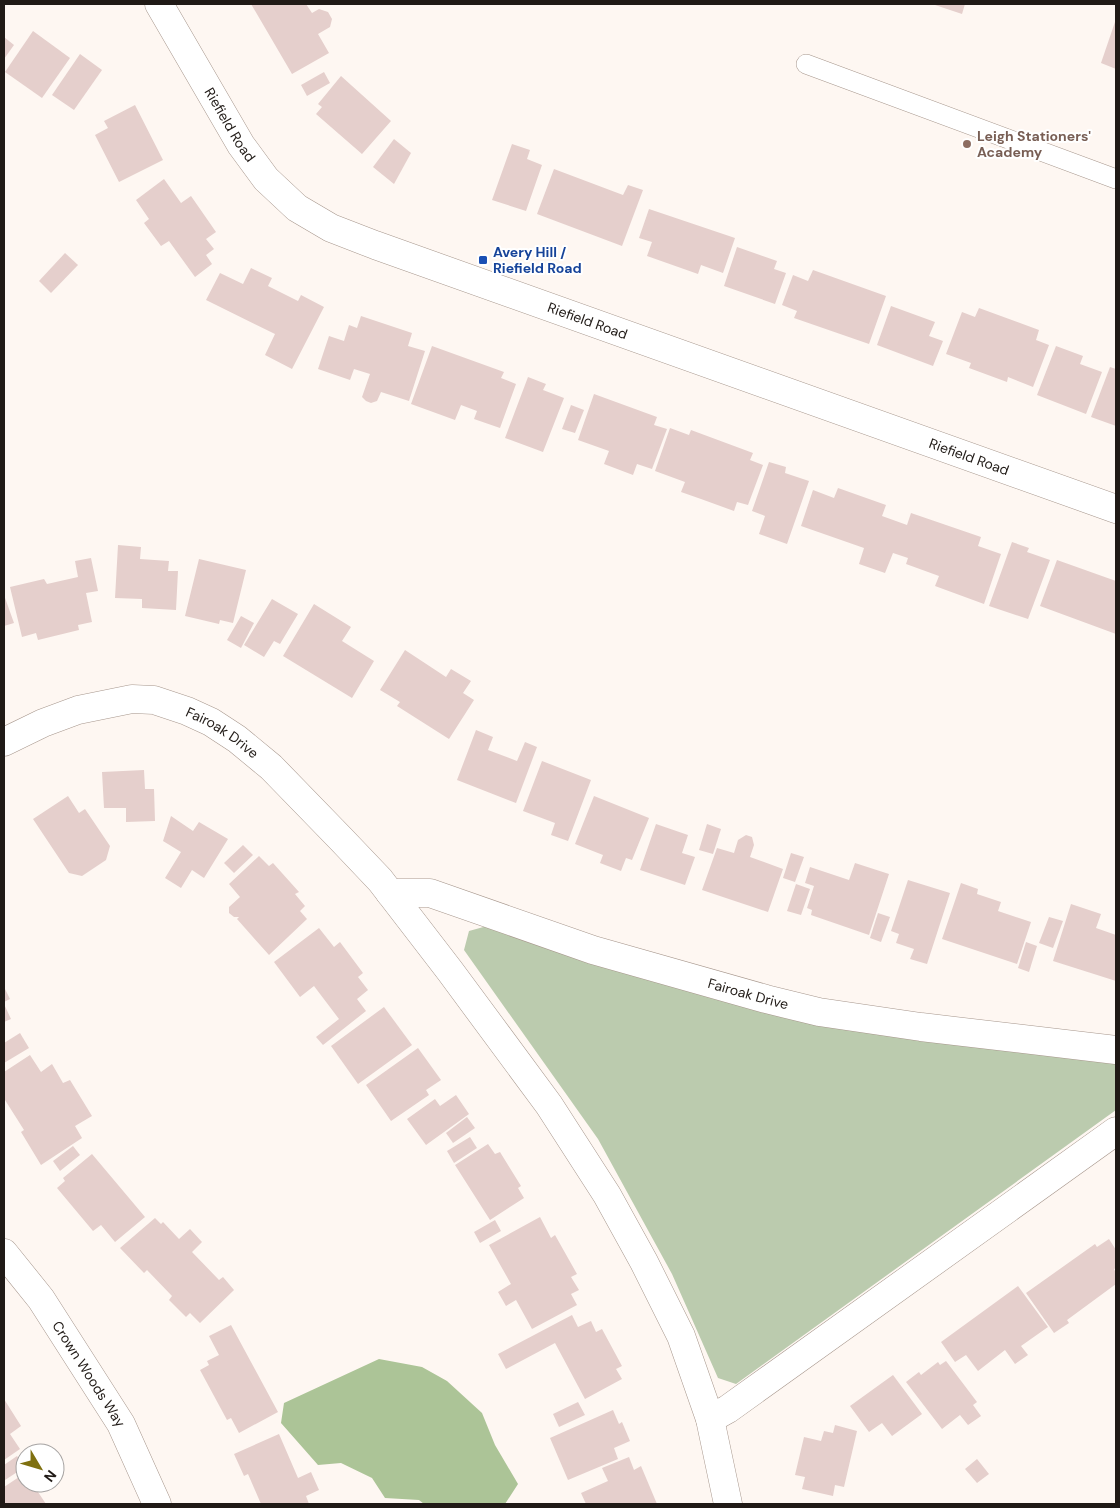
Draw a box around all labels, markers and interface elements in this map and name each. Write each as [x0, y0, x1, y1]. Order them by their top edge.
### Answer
street label: Riefield Road [201, 84, 259, 165]
place label: Leigh Stationers' Academy [977, 127, 1091, 161]
marker: Leigh Stationers' Academy [961, 138, 973, 150]
place label: Avery Hill / Riefield Road [493, 243, 582, 277]
marker: Avery Hill / Riefield Road [477, 254, 489, 266]
street label: Riefield Road [545, 298, 630, 343]
street label: Riefield Road [927, 434, 1012, 479]
street label: Fairoak Drive [183, 703, 262, 762]
street label: Fairoak Drive [706, 974, 790, 1013]
street label: Crown Woods Way [48, 1317, 130, 1431]
north arrow [15, 1443, 65, 1493]
text: N [40, 1466, 60, 1486]

